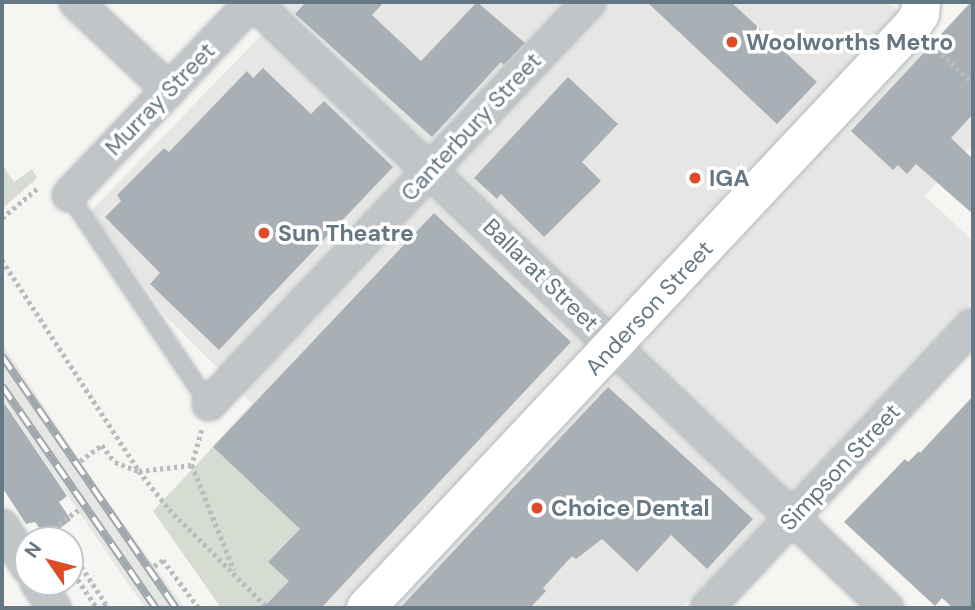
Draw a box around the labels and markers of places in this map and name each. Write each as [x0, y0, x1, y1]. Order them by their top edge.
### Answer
place label: Woolworths Metro [746, 28, 953, 56]
marker: Woolworths Metro [724, 34, 740, 50]
place label: IGA [709, 164, 749, 192]
marker: IGA [687, 170, 703, 186]
place label: Sun Theatre [278, 219, 414, 247]
marker: Sun Theatre [256, 225, 272, 241]
place label: Choice Dental [551, 494, 710, 522]
marker: Choice Dental [529, 500, 545, 516]

